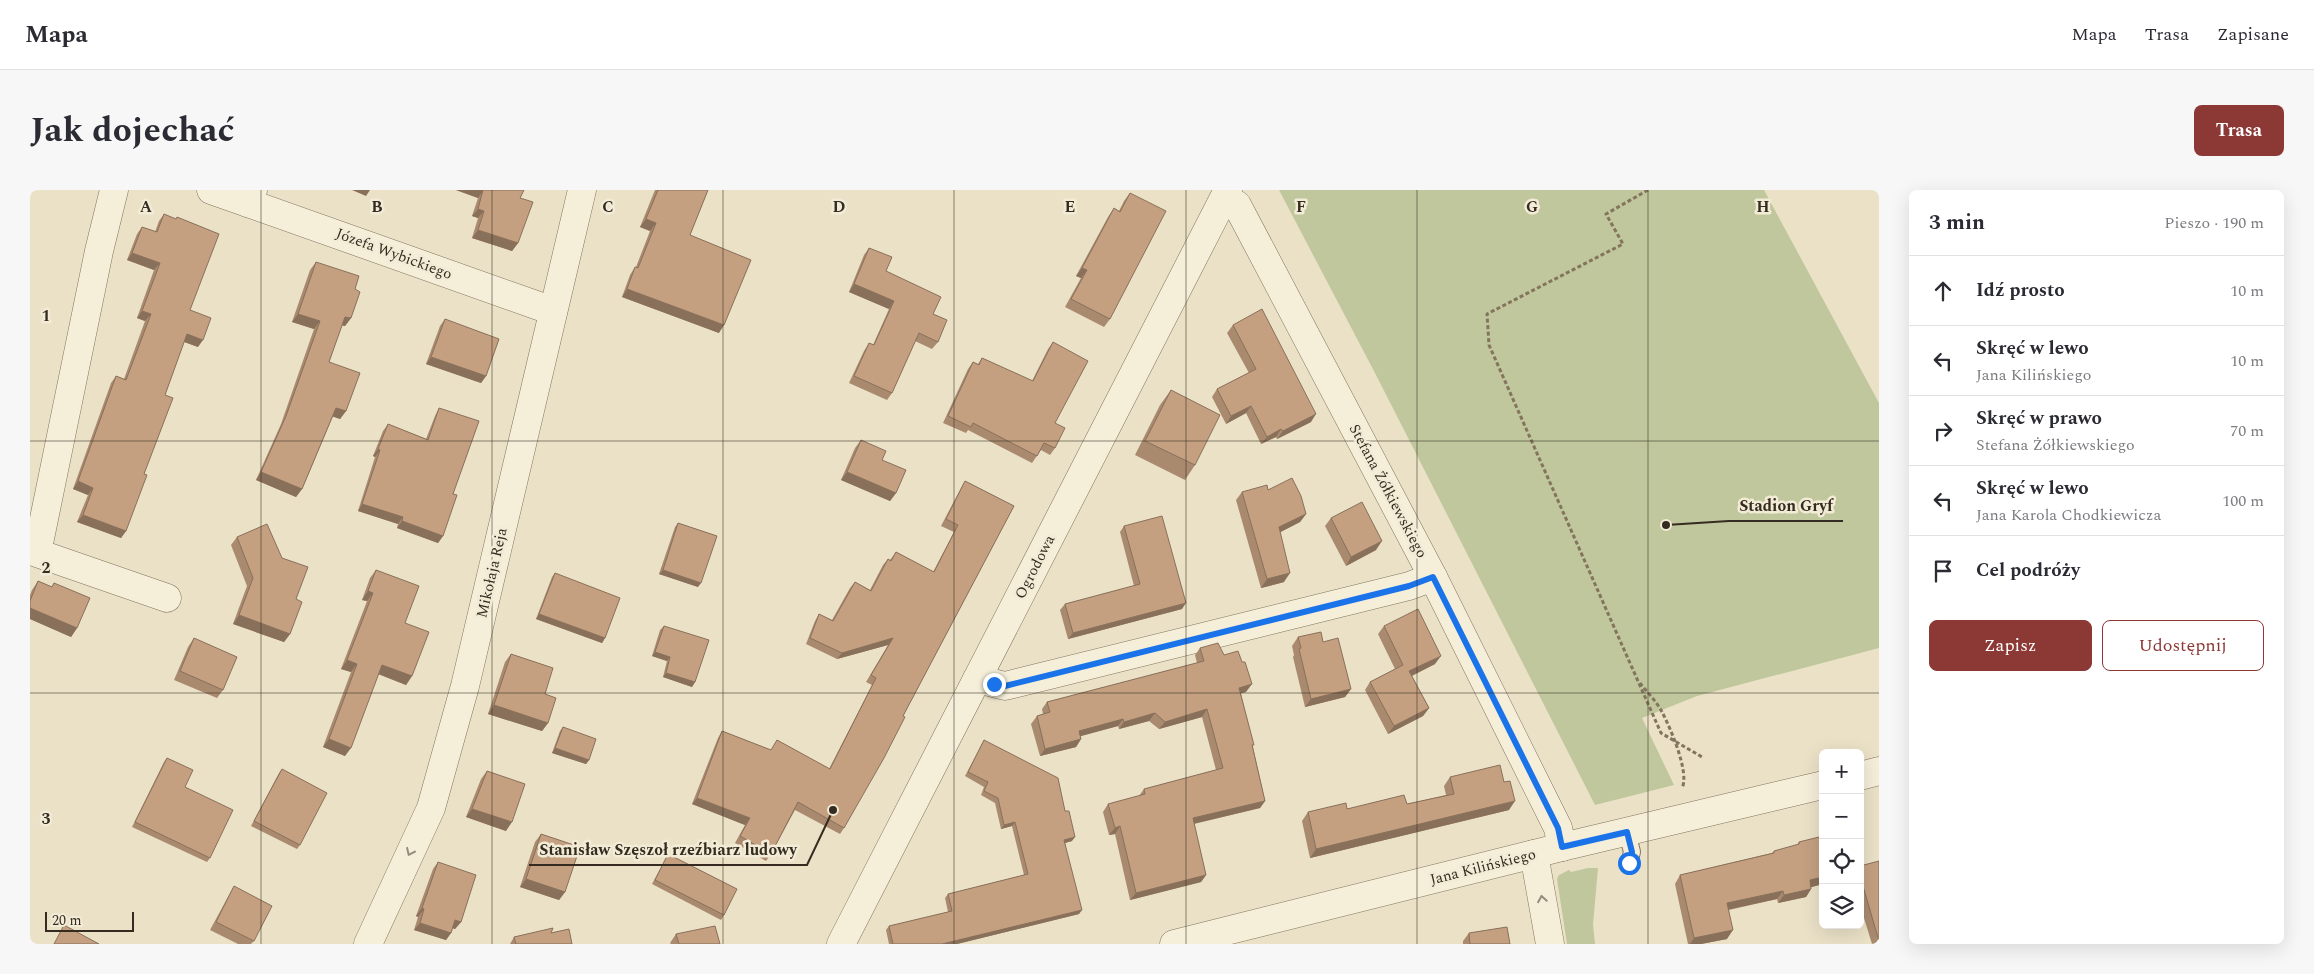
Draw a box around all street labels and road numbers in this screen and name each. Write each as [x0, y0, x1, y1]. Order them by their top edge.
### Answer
street label: Józefa Wybickiego [333, 222, 455, 286]
street label: Stefana Żółkiewskiego [1343, 420, 1433, 562]
street label: Mikołaja Reja [470, 525, 514, 620]
street label: Ogrodowa [1009, 530, 1061, 603]
street label: Jana Kilińskiego [1428, 843, 1538, 891]

